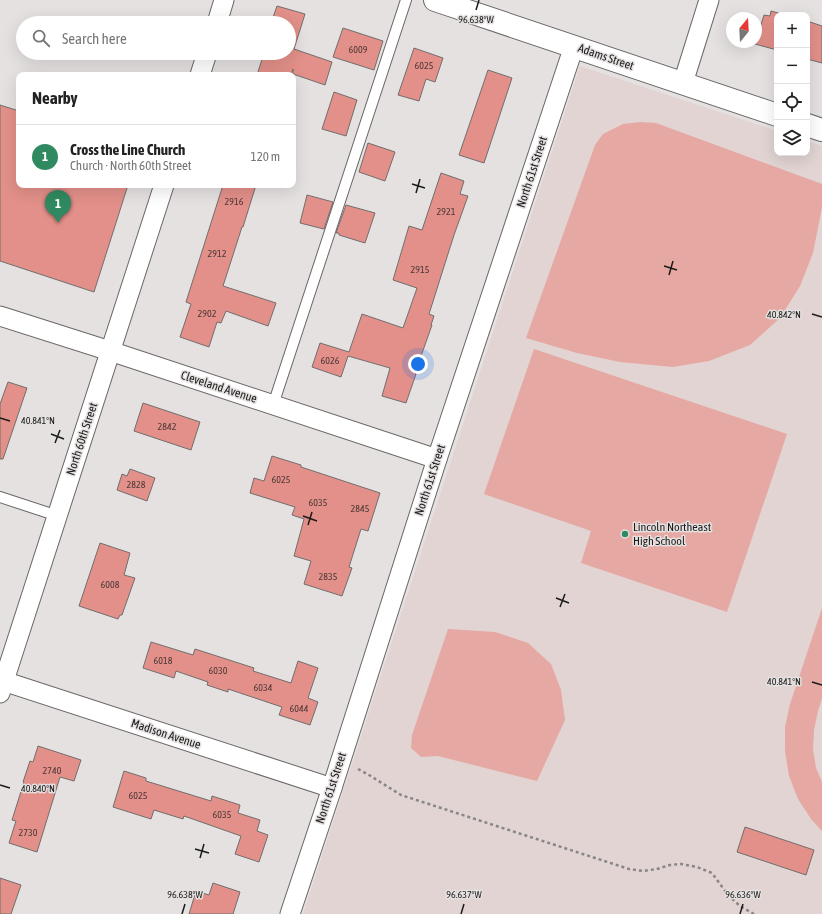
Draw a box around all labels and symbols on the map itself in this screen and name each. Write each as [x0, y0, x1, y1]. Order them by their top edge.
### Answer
north arrow [726, 12, 762, 48]
text: 96.638°W [458, 14, 494, 25]
street label: Adams Street [576, 41, 636, 73]
house number: 6009 [349, 44, 368, 55]
house number: 6025 [415, 60, 434, 71]
street label: North 61st Street [514, 134, 550, 209]
pin: 1 [45, 190, 71, 223]
house number: 2916 [225, 196, 244, 207]
house number: 2921 [437, 206, 456, 217]
house number: 2912 [208, 248, 227, 259]
house number: 2915 [411, 264, 430, 275]
house number: 2902 [198, 308, 217, 319]
text: 40.842°N [767, 309, 801, 320]
your location [408, 354, 428, 374]
house number: 6026 [321, 355, 340, 366]
street label: Cleveland Avenue [179, 368, 259, 406]
street label: North 60th Street [64, 400, 101, 477]
text: 40.841°N [21, 415, 55, 426]
house number: 2842 [158, 421, 177, 432]
street label: North 61st Street [412, 442, 448, 517]
house number: 6025 [272, 474, 291, 485]
house number: 2828 [127, 479, 146, 490]
house number: 6035 [309, 497, 328, 508]
house number: 2845 [351, 503, 370, 514]
place label: Lincoln Northeast High School [633, 520, 712, 548]
marker: Lincoln Northeast High School [620, 529, 630, 539]
house number: 2835 [319, 571, 338, 582]
house number: 6008 [101, 579, 120, 590]
house number: 6018 [154, 655, 173, 666]
house number: 6030 [209, 665, 228, 676]
text: 40.841°N [767, 676, 801, 687]
house number: 6034 [254, 682, 273, 693]
house number: 6044 [290, 703, 309, 714]
street label: Madison Avenue [129, 716, 203, 752]
street label: North 61st Street [313, 750, 349, 825]
house number: 2740 [43, 765, 62, 776]
text: 40.840°N [21, 783, 55, 794]
house number: 6025 [129, 790, 148, 801]
house number: 6035 [213, 809, 232, 820]
house number: 2730 [19, 827, 38, 838]
text: 96.638°W [167, 889, 203, 900]
text: 96.637°W [446, 889, 482, 900]
text: 96.636°W [725, 889, 761, 900]

